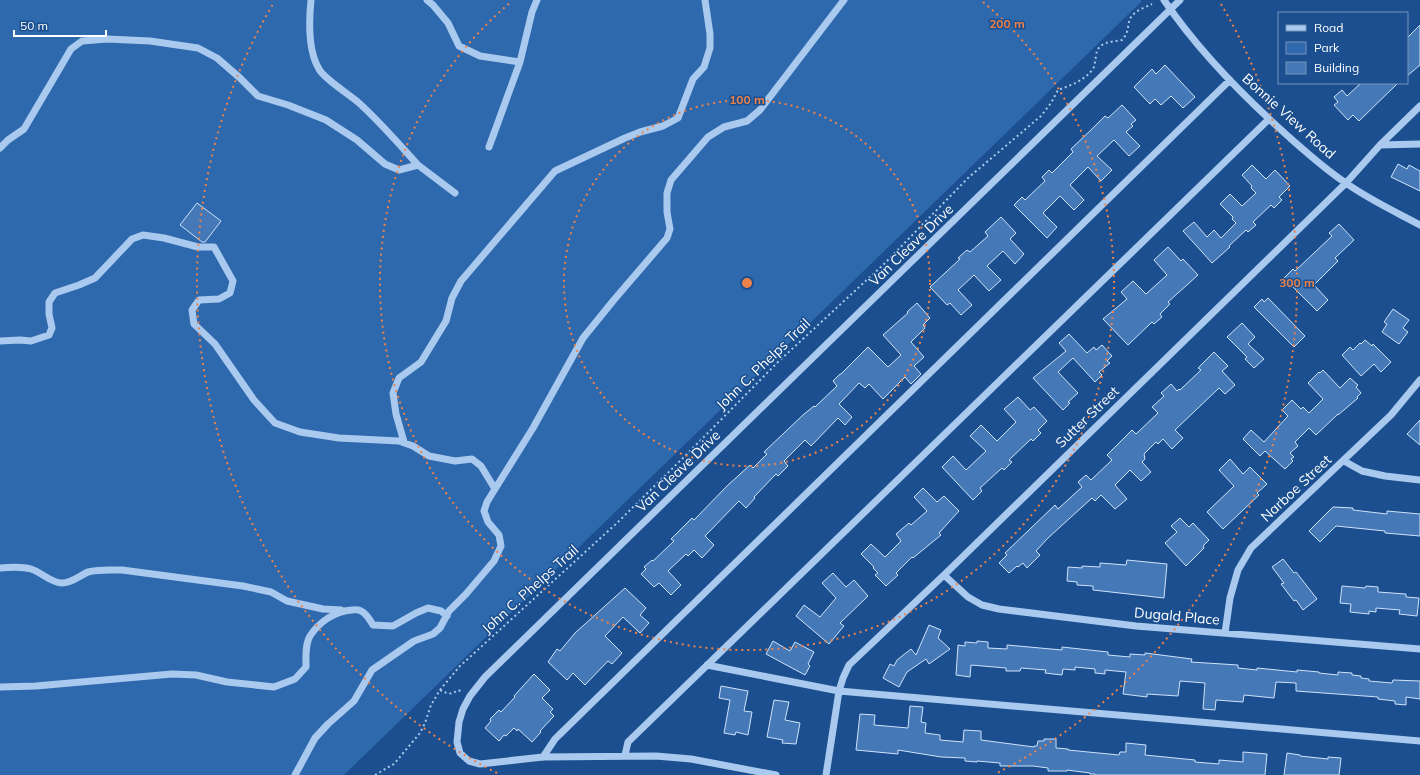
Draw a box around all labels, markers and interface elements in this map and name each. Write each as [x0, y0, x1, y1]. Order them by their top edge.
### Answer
scale bar [14, 12, 106, 38]
legend [1278, 12, 1408, 84]
text: 200 m [989, 16, 1025, 31]
text: 50 m [20, 18, 48, 33]
text: Road [1314, 20, 1343, 35]
text: Park [1314, 40, 1340, 55]
text: Building [1314, 60, 1359, 75]
street label: Bonnie View Road [1239, 69, 1339, 163]
text: 100 m [729, 92, 765, 107]
street label: Van Cleave Drive [865, 200, 957, 290]
text: 300 m [1279, 275, 1315, 290]
centre of rings [740, 276, 754, 290]
street label: John C. Phelps Trail [712, 314, 814, 414]
street label: Sutter Street [1051, 382, 1123, 452]
street label: Van Cleave Drive [632, 426, 724, 516]
street label: Narboe Street [1257, 451, 1335, 525]
street label: John C. Phelps Trail [478, 541, 582, 637]
street label: Dugald Place [1133, 603, 1221, 629]

